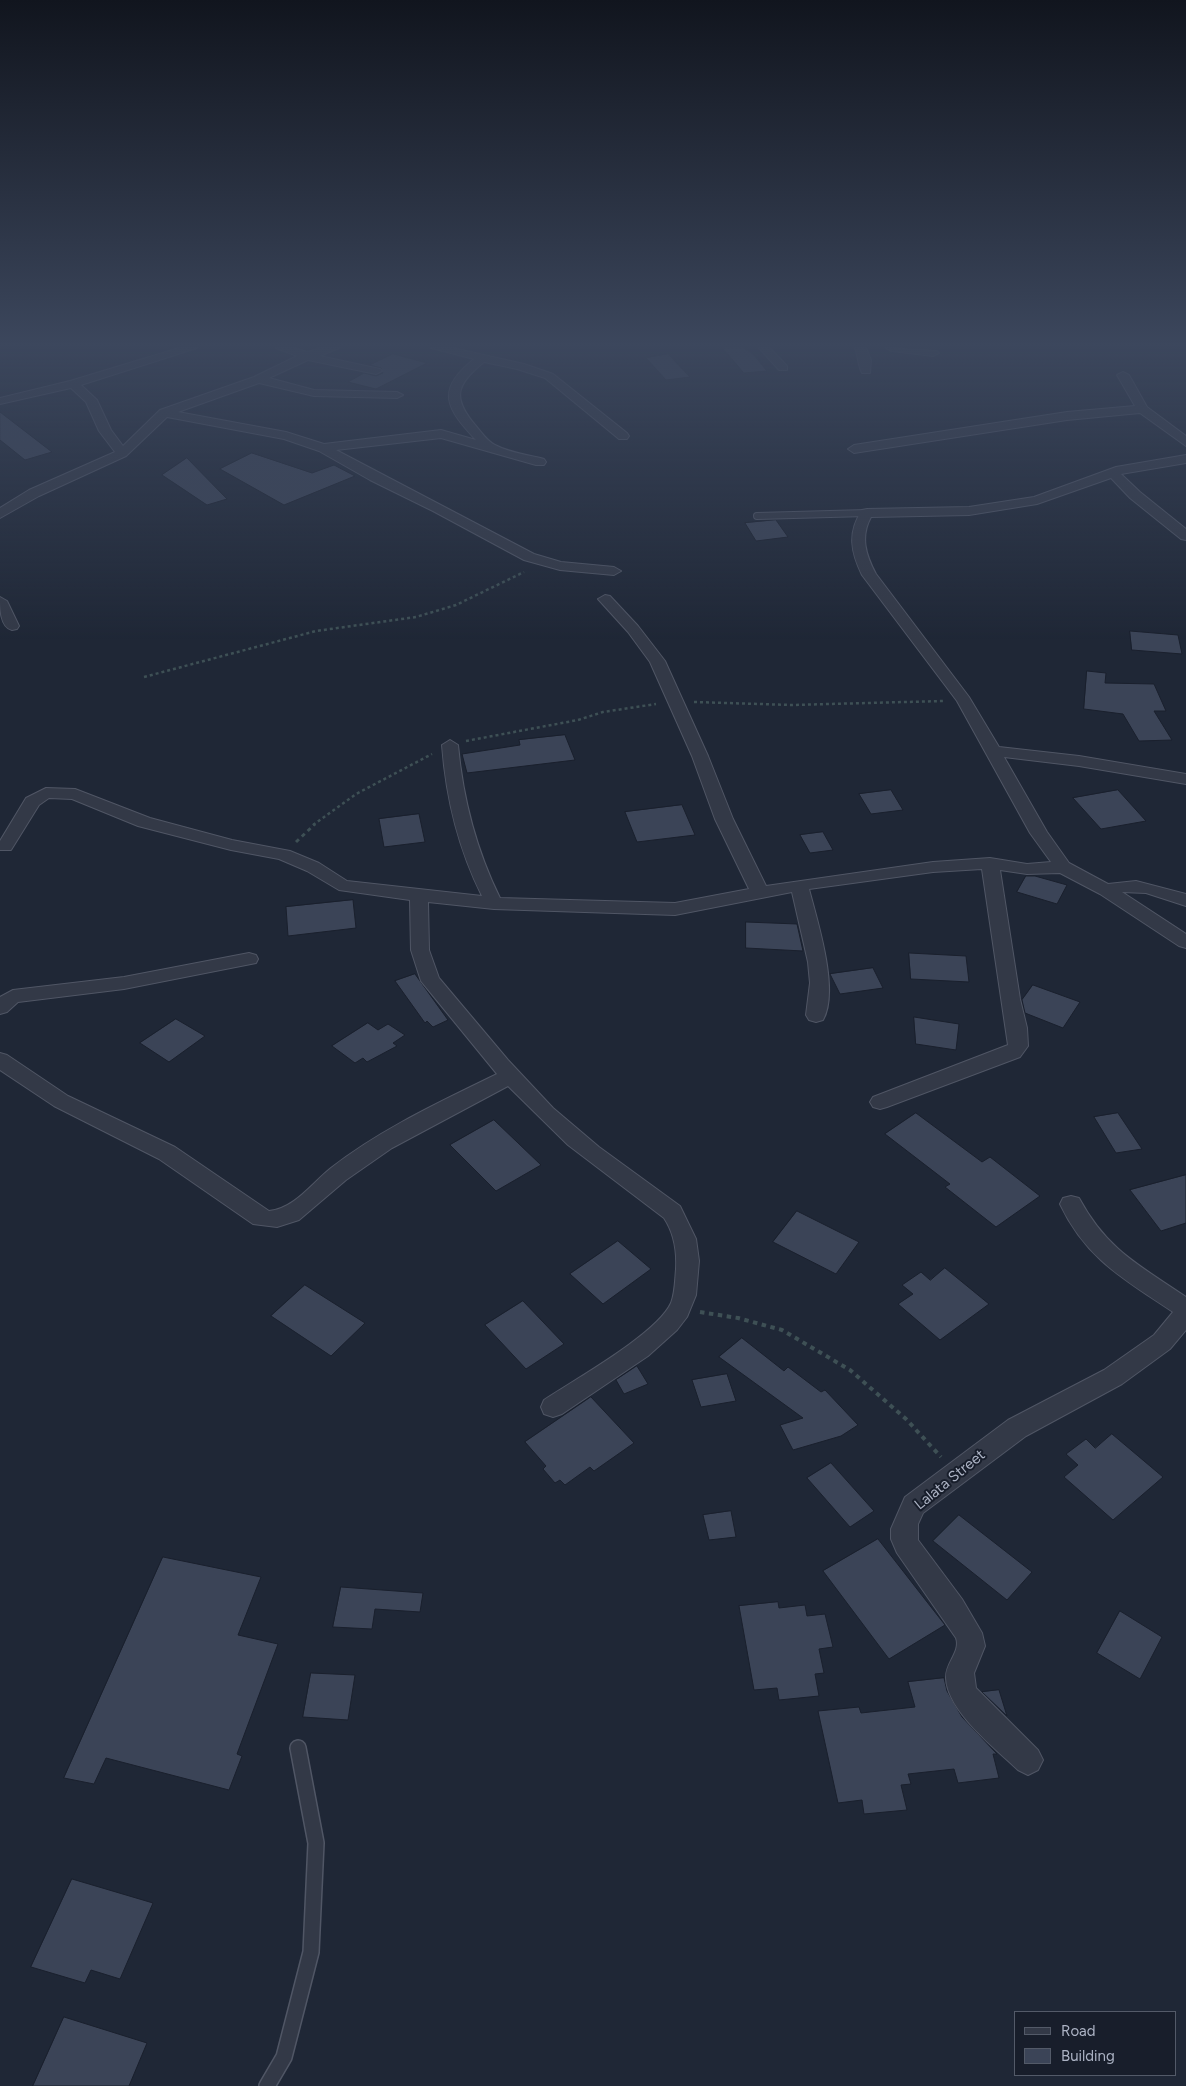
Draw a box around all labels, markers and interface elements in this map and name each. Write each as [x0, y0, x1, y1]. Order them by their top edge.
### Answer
street label: Lalata Street [911, 1446, 989, 1514]
legend [1014, 2011, 1176, 2076]
text: Road [1061, 2022, 1096, 2040]
text: Building [1061, 2047, 1115, 2065]

